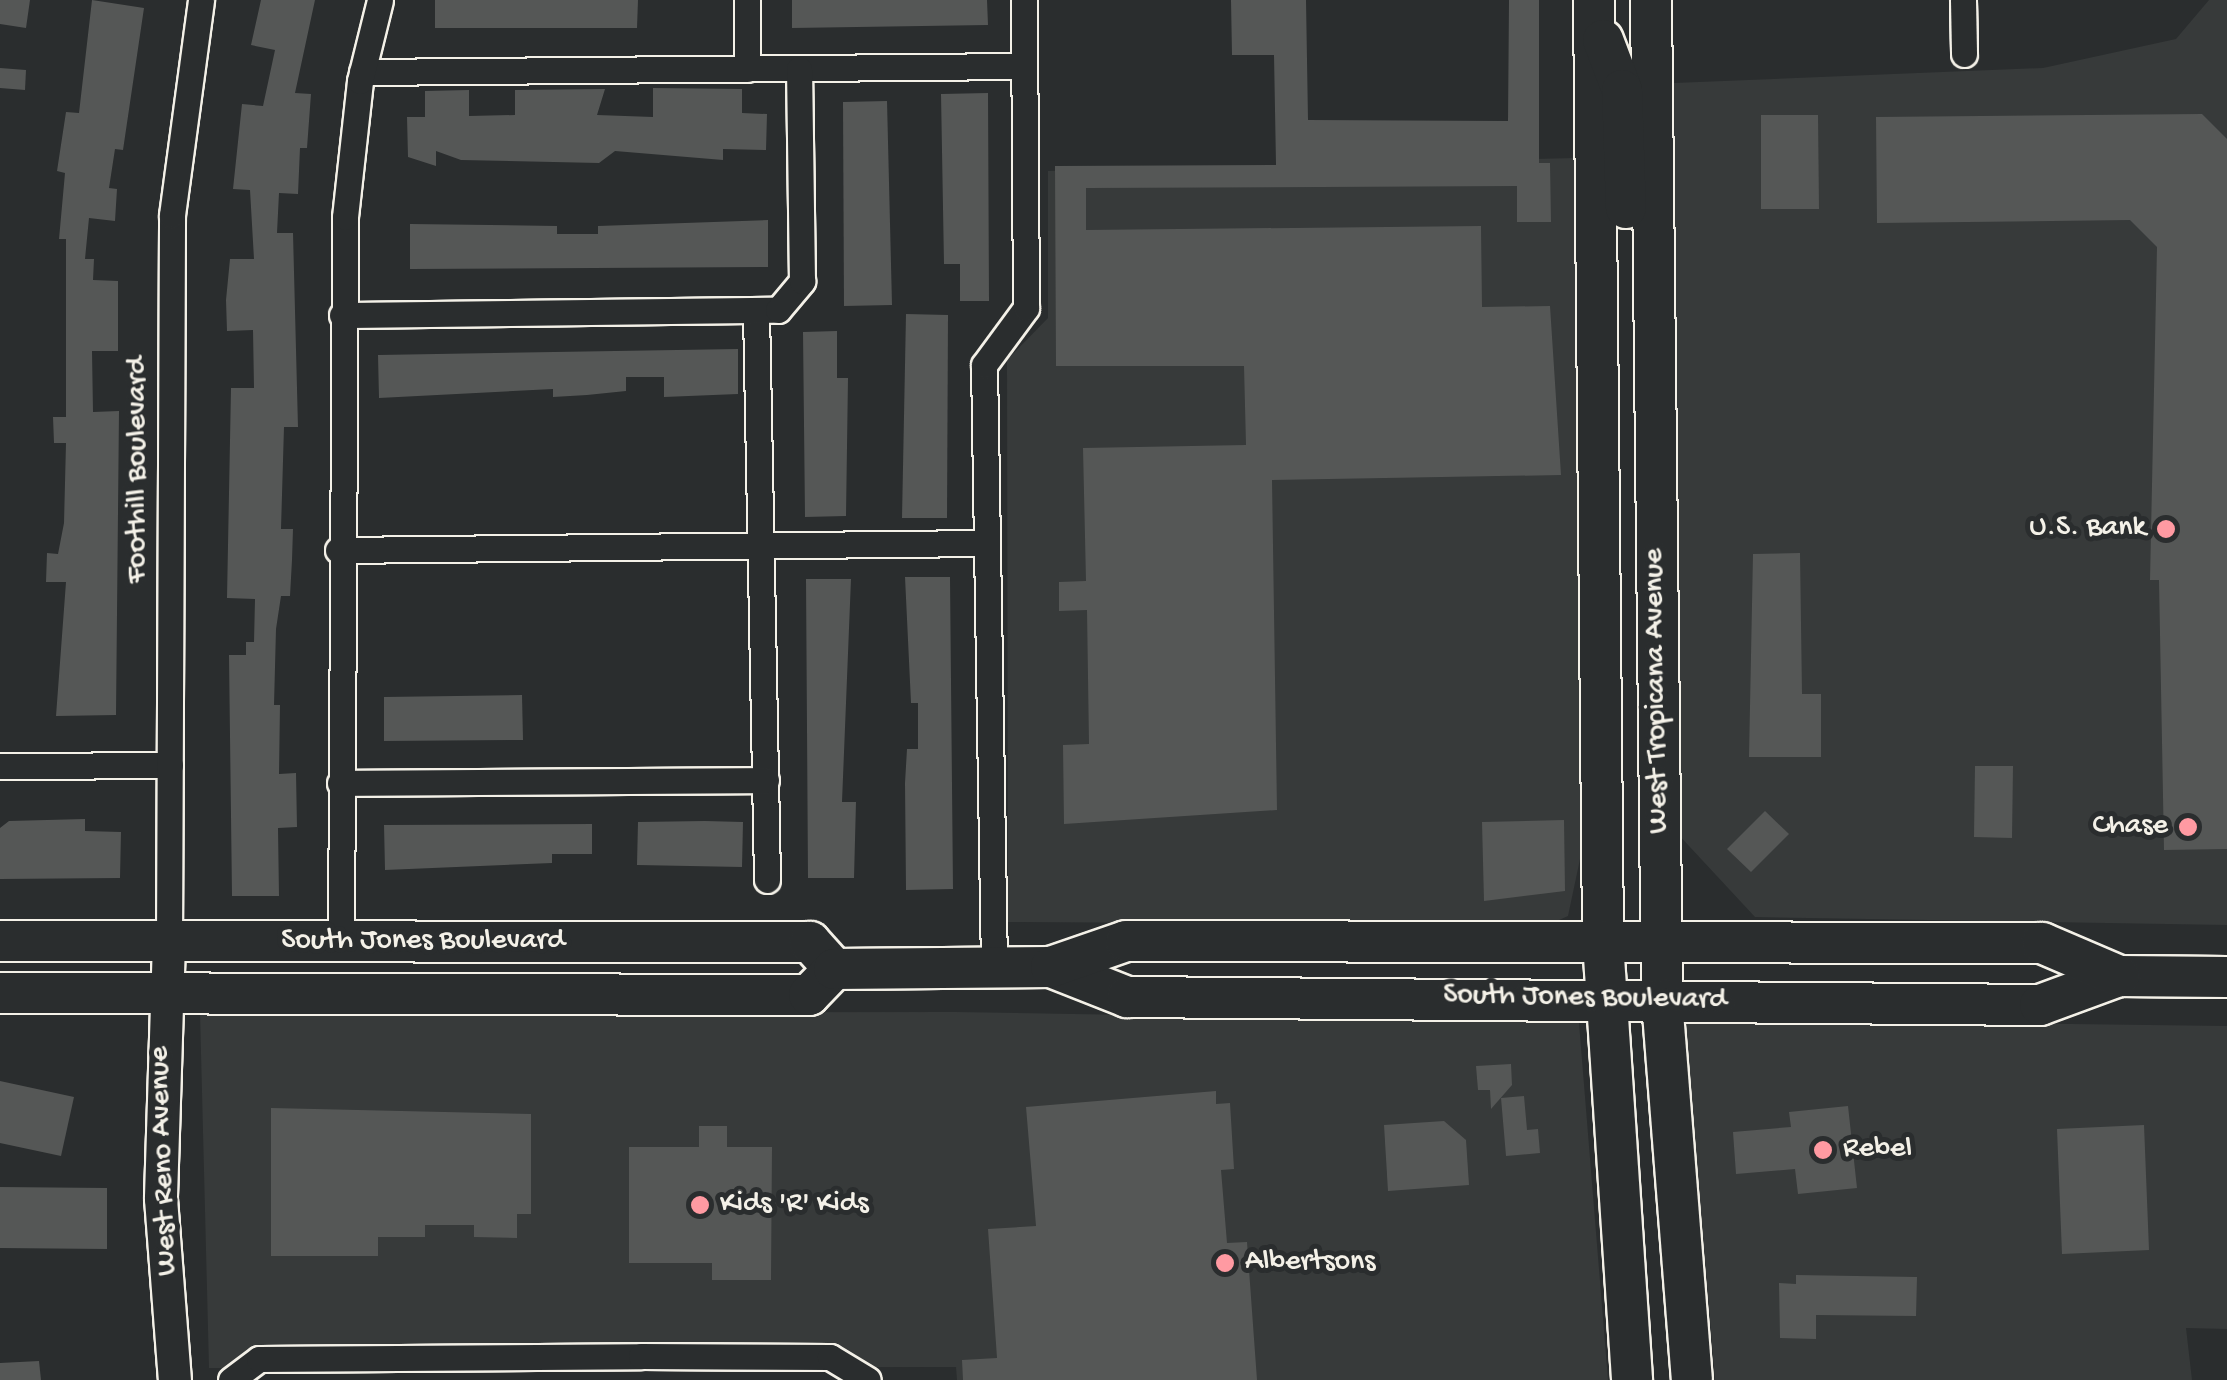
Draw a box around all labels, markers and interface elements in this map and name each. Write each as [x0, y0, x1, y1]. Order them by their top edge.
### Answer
street label: Foothill Boulevard [121, 357, 157, 583]
place label: U.S. Bank [2029, 511, 2146, 547]
marker: U.S. Bank [2155, 518, 2177, 540]
street label: West Tropicana Avenue [1638, 548, 1678, 834]
place label: Chase [2092, 809, 2168, 845]
marker: Chase [2177, 816, 2199, 838]
street label: South Jones Boulevard [281, 924, 565, 960]
street label: South Jones Boulevard [1443, 979, 1727, 1019]
street label: West Reno Avenue [143, 1046, 187, 1276]
place label: Rebel [1843, 1132, 1912, 1168]
marker: Rebel [1812, 1139, 1834, 1161]
place label: Kids 'R' Kids [720, 1187, 868, 1223]
marker: Kids 'R' Kids [689, 1194, 711, 1216]
place label: Albertsons [1245, 1245, 1375, 1281]
marker: Albertsons [1214, 1252, 1236, 1274]

